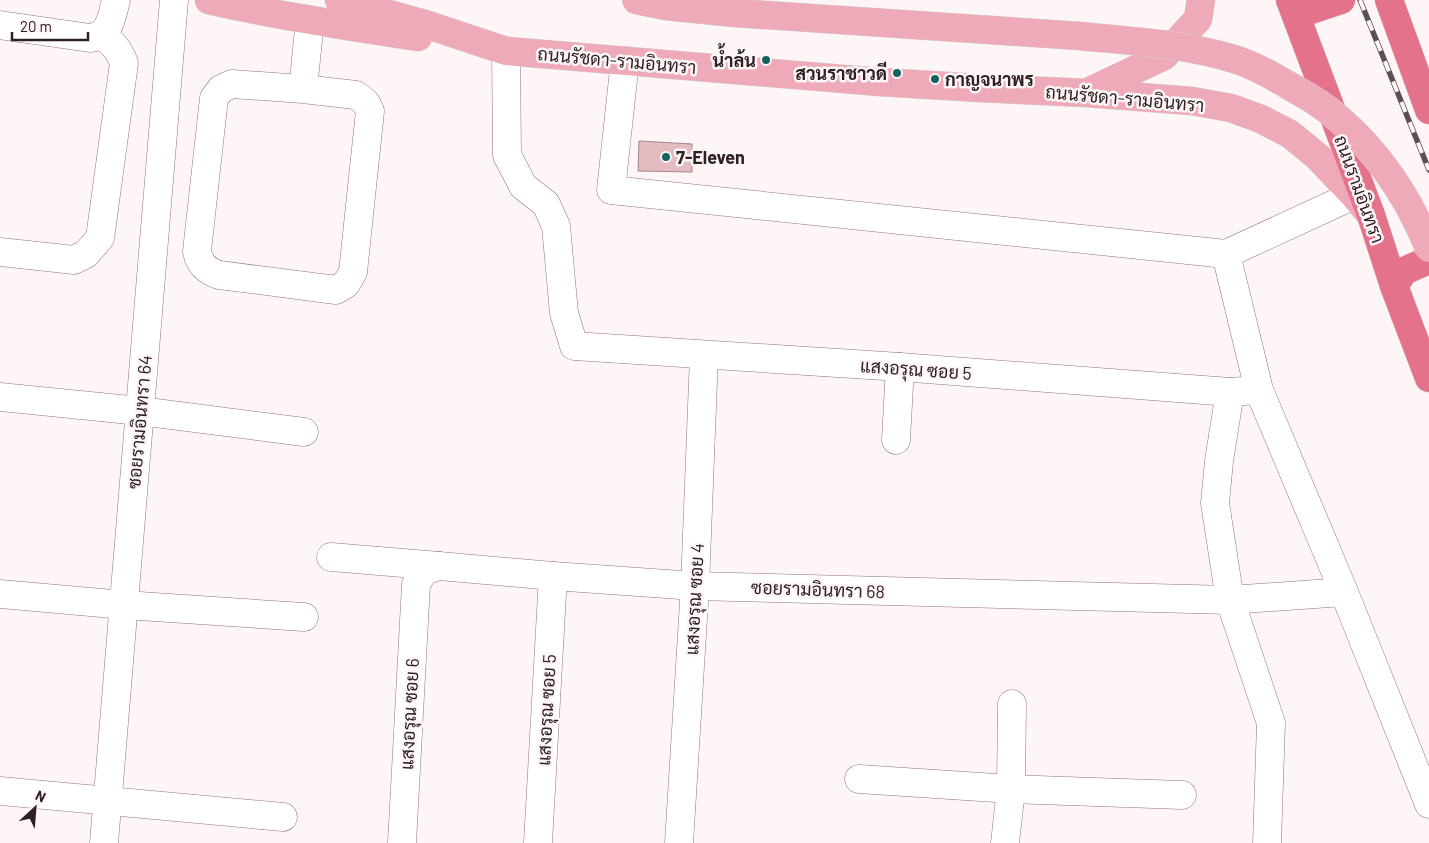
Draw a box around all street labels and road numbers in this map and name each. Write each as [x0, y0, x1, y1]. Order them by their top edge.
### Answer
street label: ถนนรัชดา-รามอินทรา [537, 42, 697, 78]
street label: ถนนรัชดา-รามอินทรา [1045, 80, 1205, 116]
street label: ถนนรามอินทรา [1330, 132, 1390, 246]
street label: ซอยรามอินทรา 64 [122, 354, 156, 490]
street label: แสงอรุณ ซอย 5 [859, 354, 972, 386]
street label: แสงอรุณ ซอย 4 [680, 542, 710, 656]
street label: ซอยรามอินทรา 68 [751, 576, 885, 602]
street label: แสงอรุณ ซอย 5 [532, 654, 562, 766]
street label: แสงอรุณ ซอย 6 [395, 658, 425, 770]

